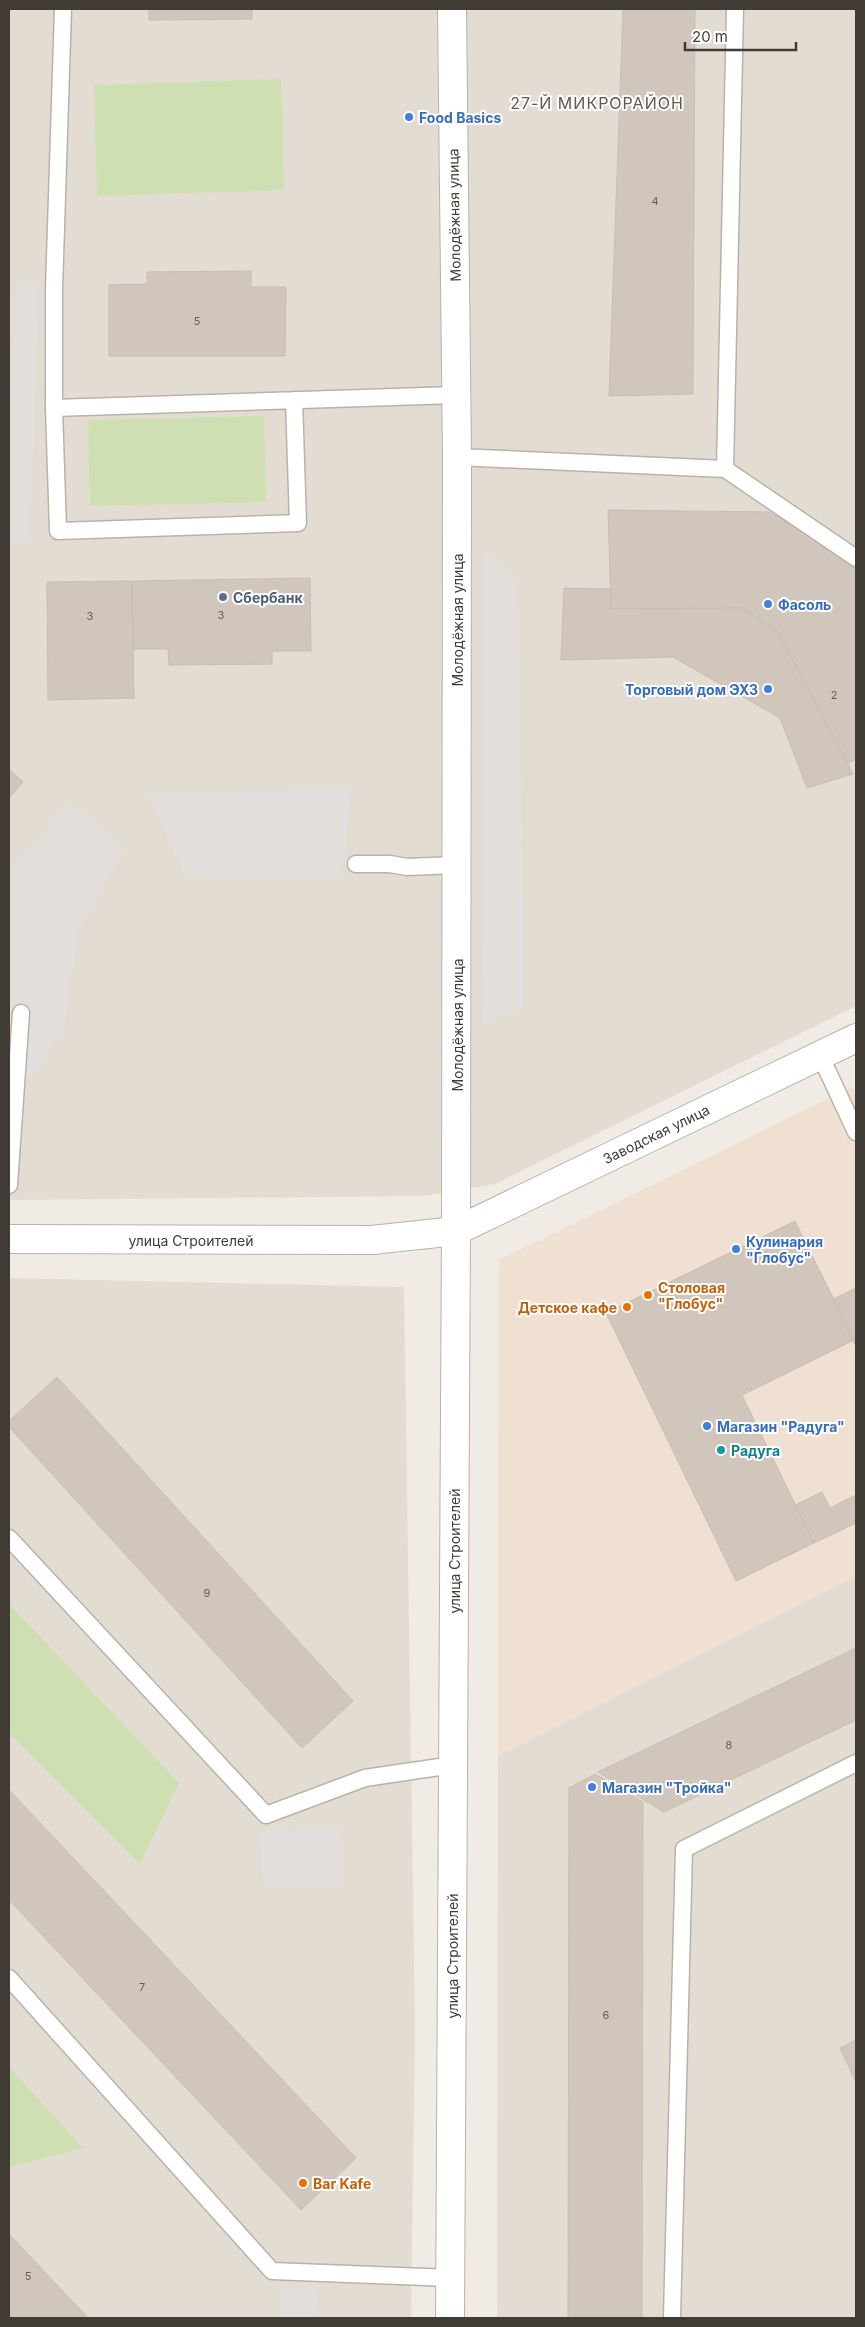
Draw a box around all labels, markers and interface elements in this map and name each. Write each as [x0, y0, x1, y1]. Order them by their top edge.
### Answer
scale bar [685, 20, 796, 52]
text: 20 m [692, 27, 728, 46]
district label: 27-Й МИКРОРАЙОН [510, 93, 684, 113]
place label: Food Basics [419, 109, 501, 126]
marker: Food Basics [403, 111, 415, 123]
street label: Молодёжная улица [444, 148, 464, 282]
house number: 4 [651, 194, 659, 208]
house number: 5 [194, 314, 201, 328]
street label: Молодёжная улица [449, 553, 466, 687]
place label: Сбербанк [233, 589, 303, 606]
marker: Сбербанк [217, 591, 229, 603]
place label: Фасоль [778, 596, 831, 613]
marker: Фасоль [762, 598, 774, 610]
house number: 3 [218, 608, 225, 622]
house number: 3 [87, 609, 94, 623]
place label: Торговый дом ЭХЗ [625, 681, 758, 698]
marker: Торговый дом ЭХЗ [762, 683, 774, 695]
house number: 2 [831, 688, 837, 702]
street label: Молодёжная улица [449, 958, 466, 1092]
street label: Заводская улица [600, 1101, 712, 1167]
street label: улица Строителей [129, 1232, 253, 1249]
place label: Кулинария "Глобус" [746, 1233, 823, 1266]
marker: Кулинария "Глобус" [730, 1243, 742, 1255]
place label: Столовая "Глобус" [658, 1279, 725, 1312]
marker: Столовая "Глобус" [642, 1289, 654, 1301]
place label: Детское кафе [518, 1299, 617, 1316]
marker: Детское кафе [621, 1301, 633, 1313]
place label: Магазин "Радуга" [717, 1418, 845, 1435]
marker: Магазин "Радуга" [701, 1420, 713, 1432]
place label: Радуга [731, 1442, 780, 1459]
marker: Радуга [715, 1444, 727, 1456]
street label: улица Строителей [446, 1489, 463, 1613]
house number: 9 [204, 1586, 211, 1600]
house number: 8 [726, 1738, 733, 1752]
place label: Магазин "Тройка" [602, 1779, 732, 1796]
marker: Магазин "Тройка" [586, 1781, 598, 1793]
street label: улица Строителей [444, 1894, 461, 2018]
house number: 7 [139, 1980, 145, 1994]
house number: 6 [603, 2008, 610, 2022]
place label: Bar Kafe [313, 2175, 371, 2192]
marker: Bar Kafe [297, 2177, 309, 2189]
house number: 5 [25, 2269, 32, 2283]

